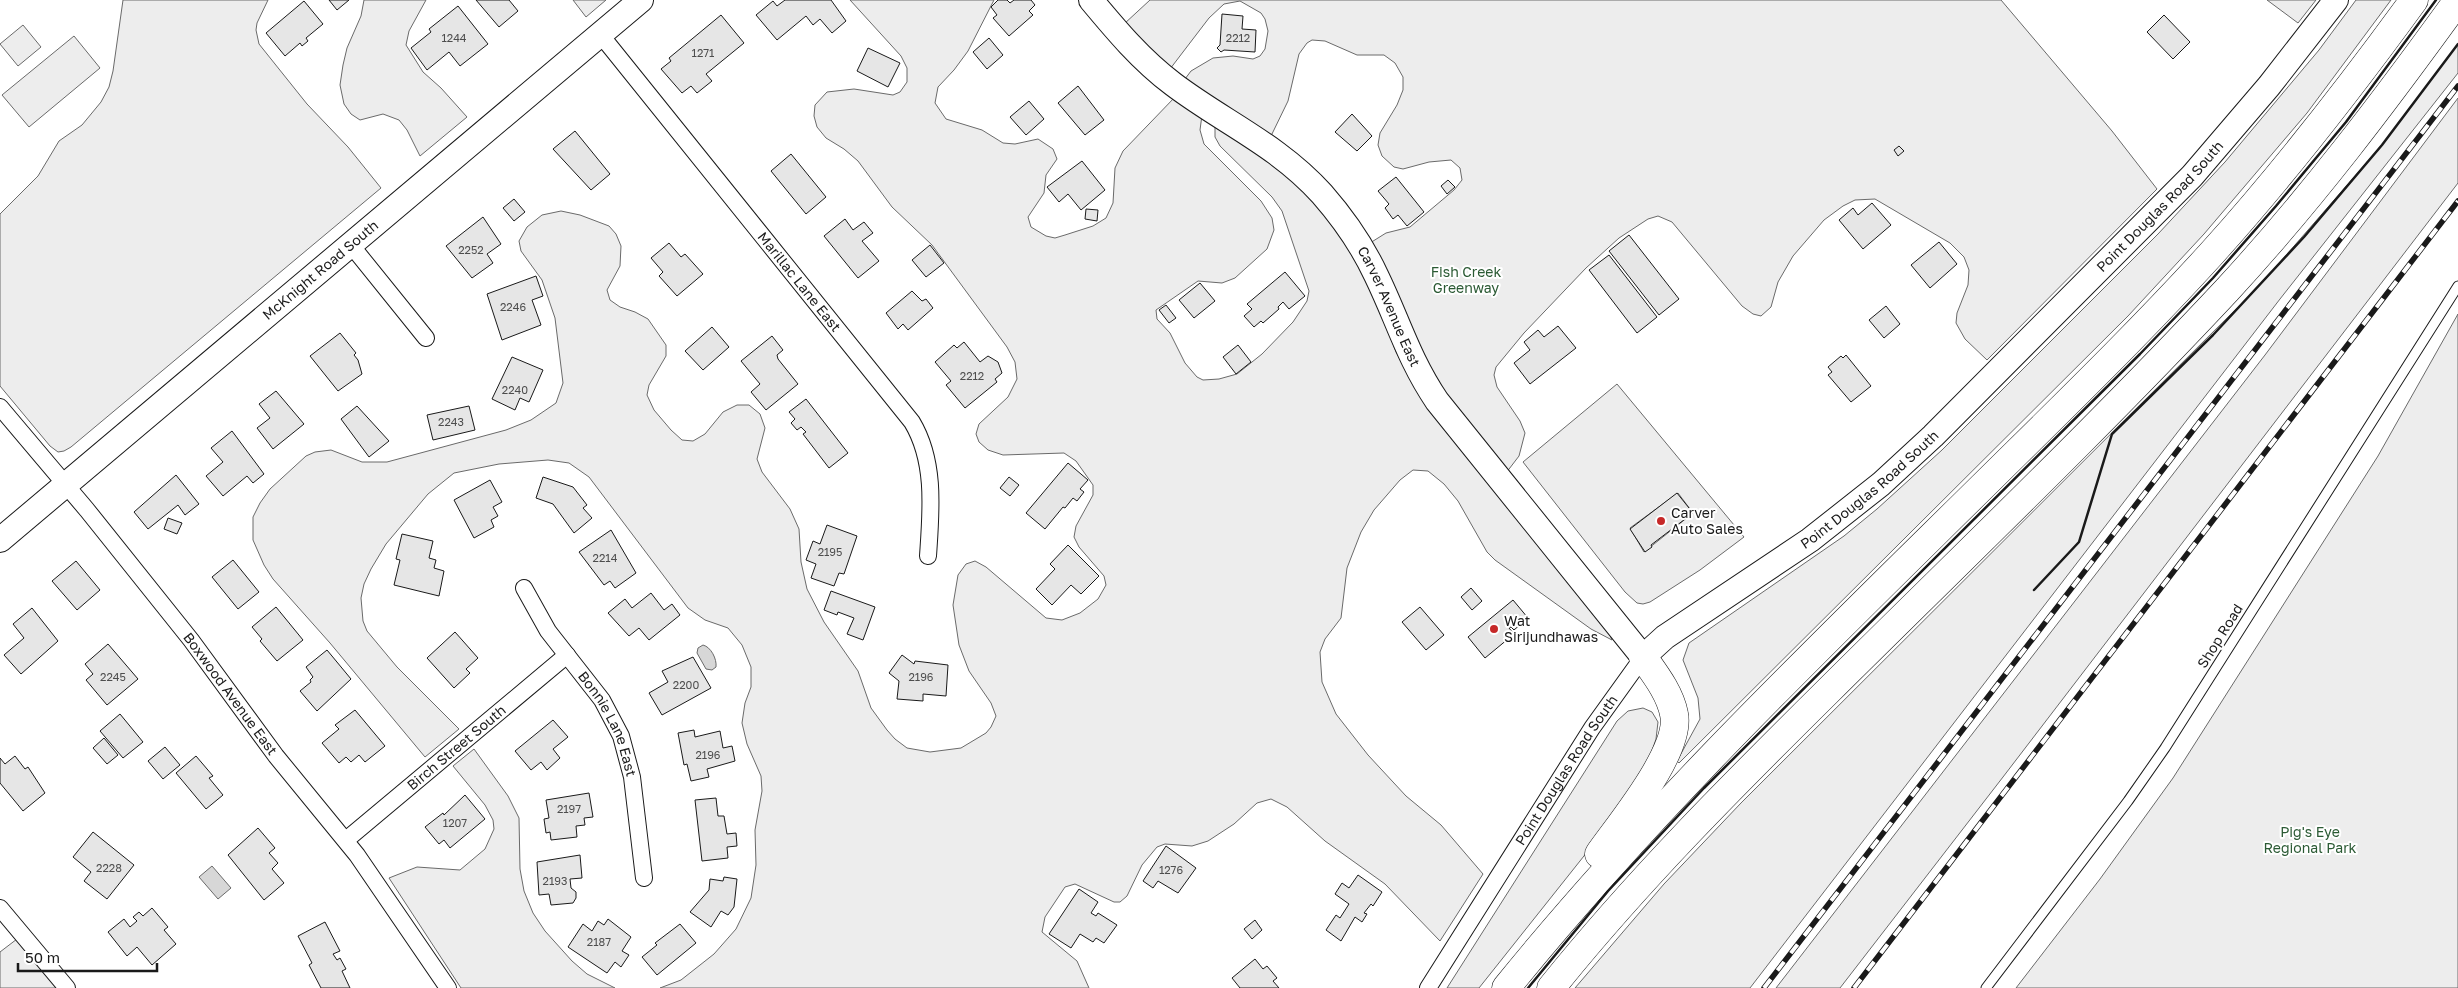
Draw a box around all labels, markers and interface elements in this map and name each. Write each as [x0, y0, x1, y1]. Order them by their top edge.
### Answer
house number: 1244 [441, 31, 467, 44]
house number: 2212 [1226, 31, 1250, 44]
house number: 1271 [692, 46, 714, 59]
street label: Point Douglas Road South [2093, 137, 2226, 275]
street label: McKnight Road South [259, 216, 381, 323]
street label: Marillac Lane East [755, 228, 845, 335]
house number: 2252 [458, 243, 484, 256]
street label: Carver Avenue East [1354, 243, 1424, 369]
park label: Fish Creek Greenway [1431, 263, 1501, 296]
house number: 2246 [500, 300, 526, 313]
house number: 2212 [960, 369, 984, 382]
house number: 2240 [502, 383, 528, 396]
house number: 2243 [438, 415, 464, 428]
street label: Point Douglas Road South [1797, 426, 1942, 552]
place label: Carver Auto Sales [1671, 504, 1743, 537]
marker: Carver Auto Sales [1655, 515, 1667, 527]
house number: 2195 [818, 545, 842, 558]
house number: 2214 [593, 551, 618, 564]
street label: Shop Road [2193, 601, 2246, 671]
place label: Wat Sirijundhawas [1504, 612, 1598, 645]
marker: Wat Sirijundhawas [1488, 623, 1500, 635]
street label: Boxwood Avenue East [180, 629, 281, 758]
street label: Bonnie Lane East [575, 668, 640, 778]
house number: 2245 [100, 670, 126, 683]
house number: 2196 [908, 670, 934, 683]
house number: 2200 [673, 678, 699, 691]
street label: Point Douglas Road South [1511, 692, 1621, 848]
street label: Birch Street South [403, 701, 509, 793]
house number: 2196 [695, 748, 721, 761]
house number: 2197 [557, 802, 581, 815]
house number: 1207 [443, 816, 467, 829]
park label: Pig's Eye Regional Park [2263, 823, 2357, 856]
house number: 2228 [96, 861, 122, 874]
house number: 1276 [1159, 863, 1183, 876]
house number: 2193 [543, 874, 567, 887]
house number: 2187 [587, 935, 611, 948]
scale bar [18, 940, 156, 972]
text: 50 m [25, 948, 60, 966]

